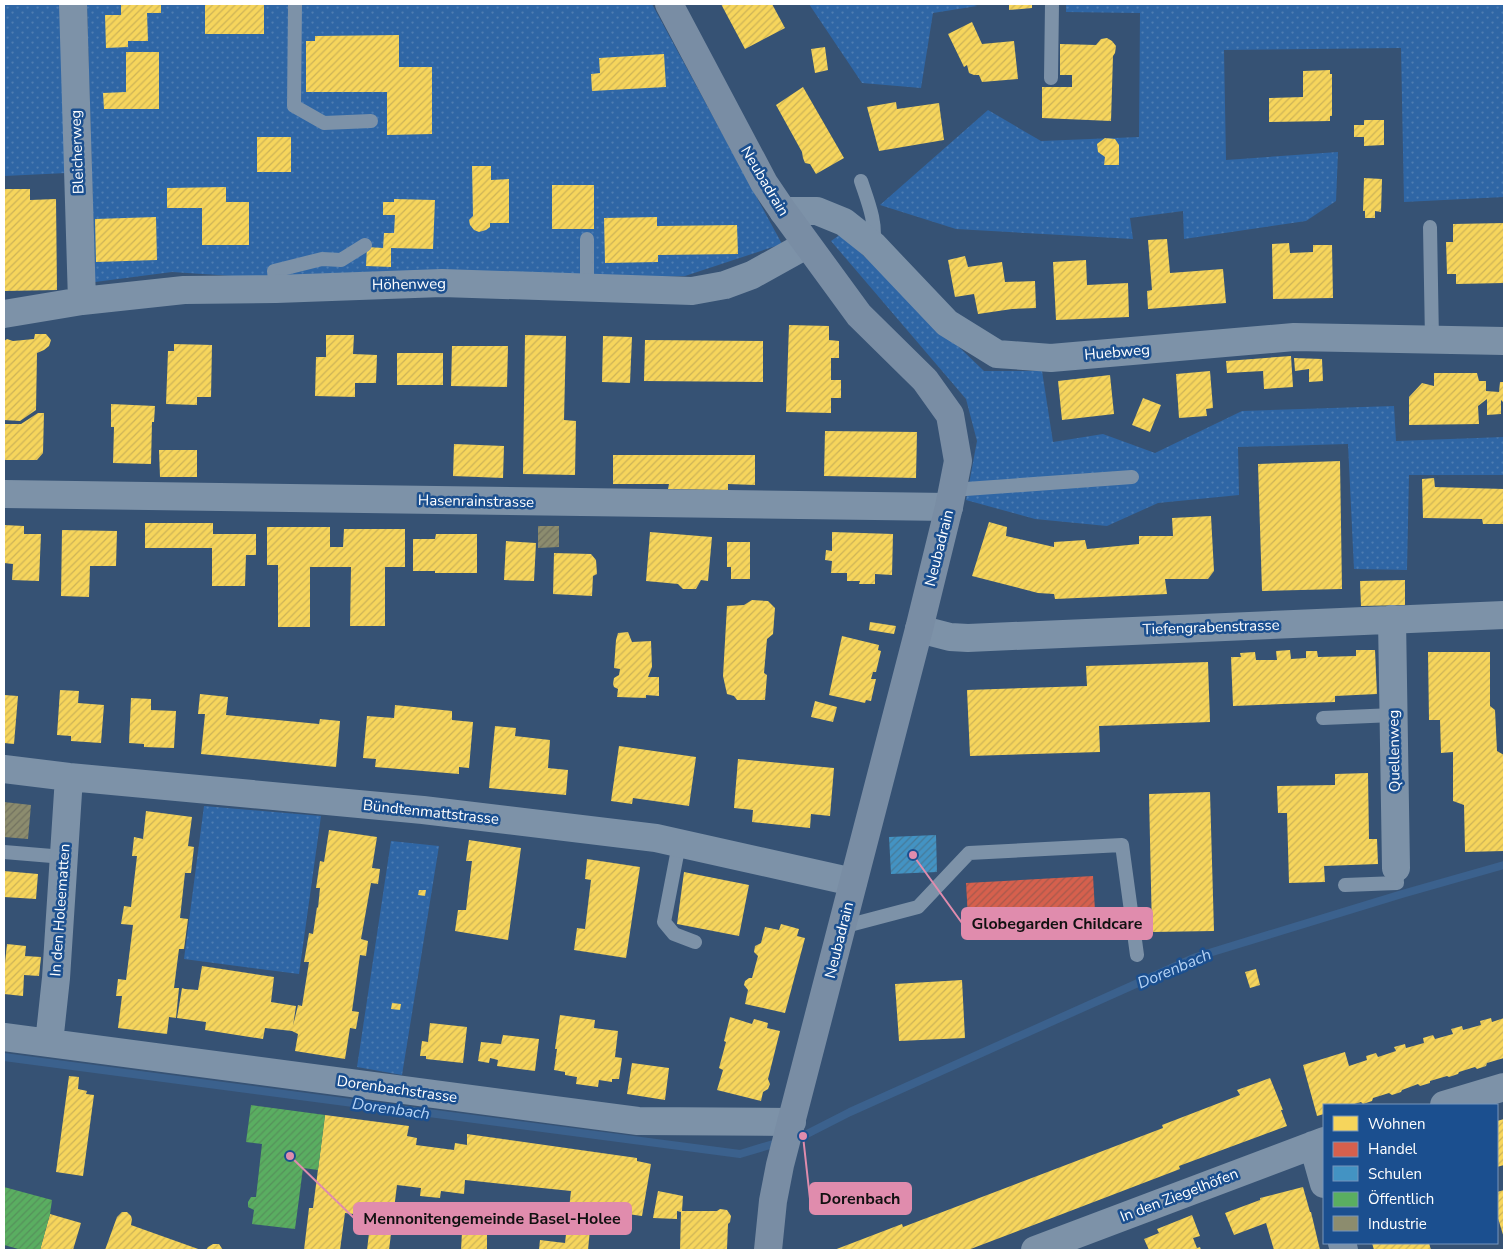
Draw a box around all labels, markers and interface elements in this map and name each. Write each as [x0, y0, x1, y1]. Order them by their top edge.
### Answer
street label: Bleicherweg [66, 109, 88, 195]
street label: Neubadrain [736, 142, 794, 220]
street label: Höhenweg [372, 273, 446, 295]
street label: Huebweg [1083, 339, 1151, 365]
street label: Hasenrainstrasse [418, 490, 534, 512]
street label: Neubadrain [920, 508, 958, 588]
street label: Tiefengrabenstrasse [1142, 615, 1280, 639]
street label: Quellenweg [1383, 710, 1405, 792]
street label: Bündtenmattstrasse [362, 795, 500, 829]
street label: In den Holeematten [45, 843, 75, 977]
street label: Neubadrain [820, 900, 858, 980]
callout: Globegarden Childcare [962, 908, 1152, 939]
text: Globegarden Childcare [972, 913, 1143, 935]
water label: Dorenbach [1134, 943, 1215, 994]
street label: Dorenbachstrasse [335, 1071, 459, 1107]
water label: Dorenbach [351, 1093, 431, 1125]
legend [1323, 1104, 1498, 1244]
text: Wohnen [1368, 1114, 1426, 1134]
text: Handel [1368, 1139, 1418, 1159]
street label: In den Ziegelhöfen [1117, 1163, 1241, 1227]
text: Schulen [1368, 1164, 1422, 1184]
callout: Dorenbach [810, 1183, 911, 1214]
text: Dorenbach [820, 1188, 900, 1210]
text: Öffentlich [1368, 1189, 1434, 1209]
callout: Mennonitengemeinde Basel-Holee [354, 1203, 631, 1234]
text: Mennonitengemeinde Basel-Holee [363, 1208, 621, 1230]
text: Industrie [1368, 1214, 1427, 1234]

